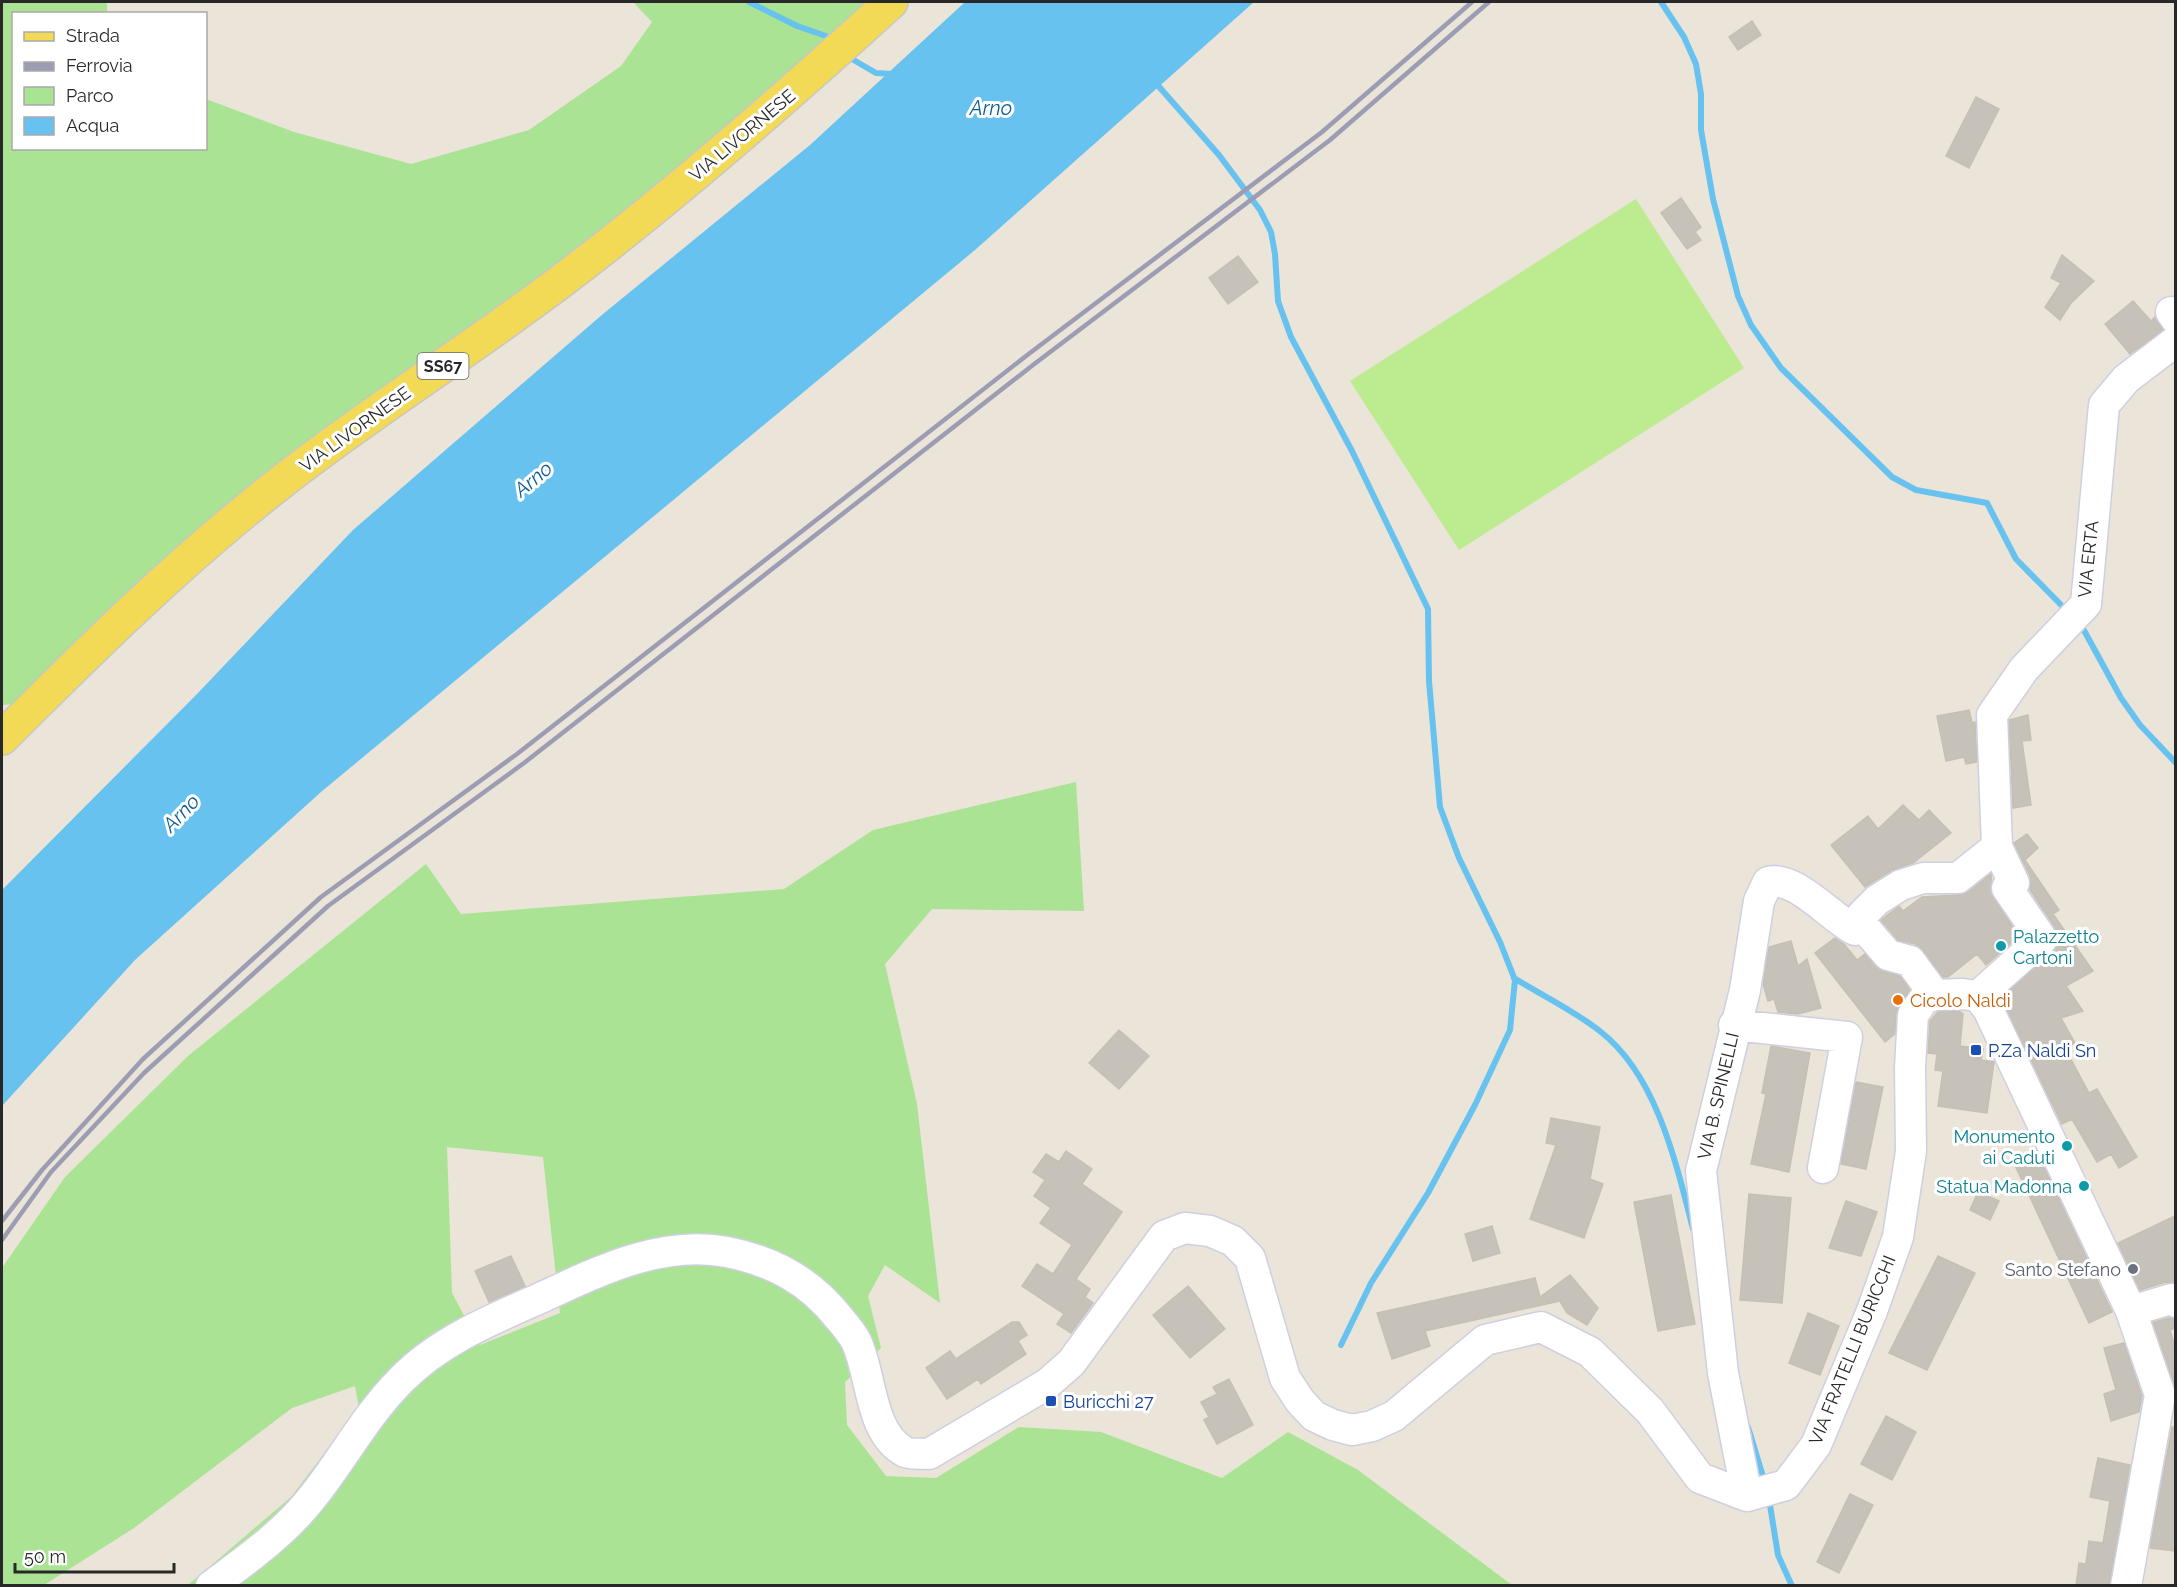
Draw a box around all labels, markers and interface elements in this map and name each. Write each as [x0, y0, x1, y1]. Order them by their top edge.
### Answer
legend [12, 12, 207, 150]
text: Strada [66, 25, 120, 46]
text: Ferrovia [66, 55, 133, 76]
text: Parco [66, 85, 114, 106]
street label: VIA LIVORNESE [685, 85, 799, 185]
water label: Arno [969, 96, 1012, 120]
text: Acqua [66, 115, 119, 136]
road number: SS67 [418, 353, 468, 379]
street label: VIA LIVORNESE [296, 382, 414, 476]
water label: Arno [508, 456, 557, 503]
street label: VIA ERTA [2074, 519, 2102, 599]
water label: Arno [157, 789, 204, 837]
place label: Palazzetto Cartoni [2013, 926, 2100, 968]
marker: Palazzetto Cartoni [1994, 939, 2008, 953]
place label: Cicolo Naldi [1910, 990, 2011, 1011]
marker: Cicolo Naldi [1891, 993, 1905, 1007]
street label: VIA B. SPINELLI [1693, 1030, 1743, 1162]
place label: P.Za Naldi Sn [1988, 1040, 2096, 1061]
marker: P.Za Naldi Sn [1969, 1043, 1983, 1057]
place label: Monumento ai Caduti [1953, 1126, 2055, 1168]
marker: Monumento ai Caduti [2060, 1139, 2074, 1153]
place label: Statua Madonna [1936, 1176, 2072, 1197]
marker: Statua Madonna [2077, 1179, 2091, 1193]
street label: VIA FRATELLI BURICCHI [1804, 1252, 1900, 1448]
place label: Santo Stefano [2005, 1259, 2121, 1280]
marker: Santo Stefano [2126, 1262, 2140, 1276]
place label: Buricchi 27 [1063, 1391, 1154, 1412]
marker: Buricchi 27 [1044, 1394, 1058, 1408]
scale bar [15, 1536, 174, 1574]
text: 50 m [24, 1546, 66, 1567]

